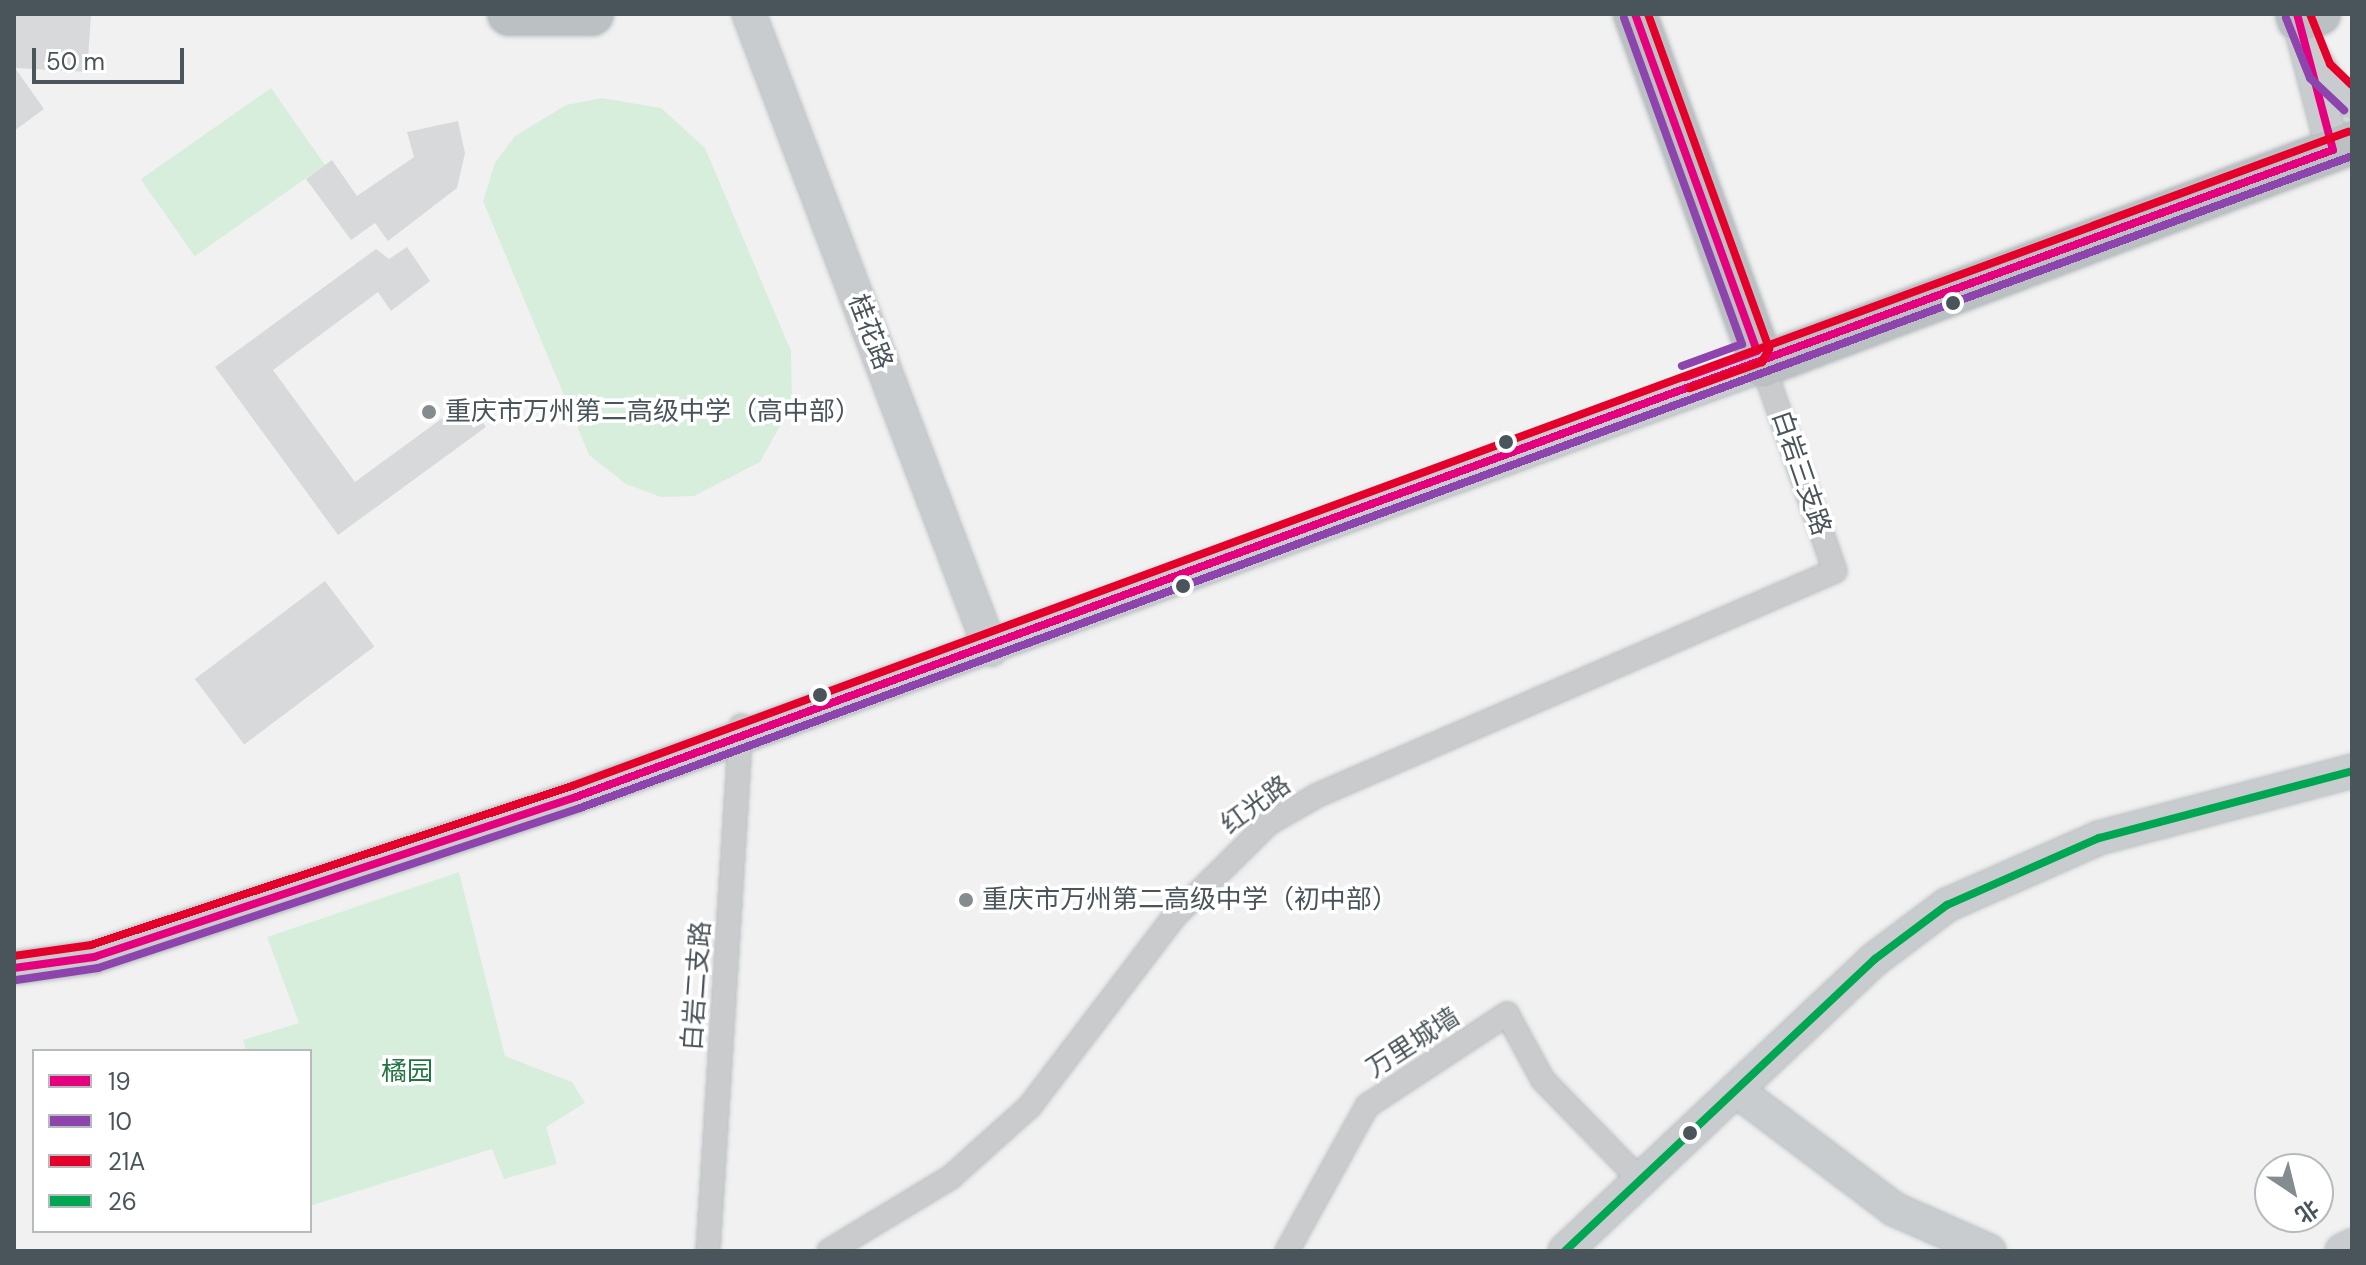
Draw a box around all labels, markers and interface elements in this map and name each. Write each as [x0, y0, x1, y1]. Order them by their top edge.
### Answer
scale bar [36, 32, 188, 82]
text: 50 m [46, 46, 105, 77]
street label: 桂花路 [841, 290, 899, 374]
unlabelled marker [1945, 295, 1961, 311]
place label: 重庆市万州第二高级中学（高中部） [445, 396, 861, 428]
marker: 重庆市万州第二高级中学（高中部） [420, 403, 438, 421]
street label: 白岩三支路 [1765, 406, 1837, 540]
unlabelled marker [1498, 434, 1514, 450]
unlabelled marker [1175, 578, 1191, 594]
unlabelled marker [812, 687, 828, 703]
street label: 红光路 [1215, 769, 1297, 841]
place label: 重庆市万州第二高级中学（初中部） [982, 884, 1398, 916]
marker: 重庆市万州第二高级中学（初中部） [957, 891, 975, 909]
street label: 白岩二支路 [677, 920, 717, 1052]
street label: 万里城墙 [1361, 1002, 1465, 1084]
legend [32, 1049, 312, 1233]
park label: 橘园 [381, 1056, 433, 1088]
text: 19 [108, 1066, 131, 1097]
text: 10 [108, 1106, 132, 1137]
unlabelled marker [1682, 1125, 1698, 1141]
text: 21A [108, 1146, 145, 1177]
north arrow [2254, 1153, 2334, 1233]
text: 26 [108, 1186, 137, 1217]
text: 北 [2290, 1193, 2324, 1230]

